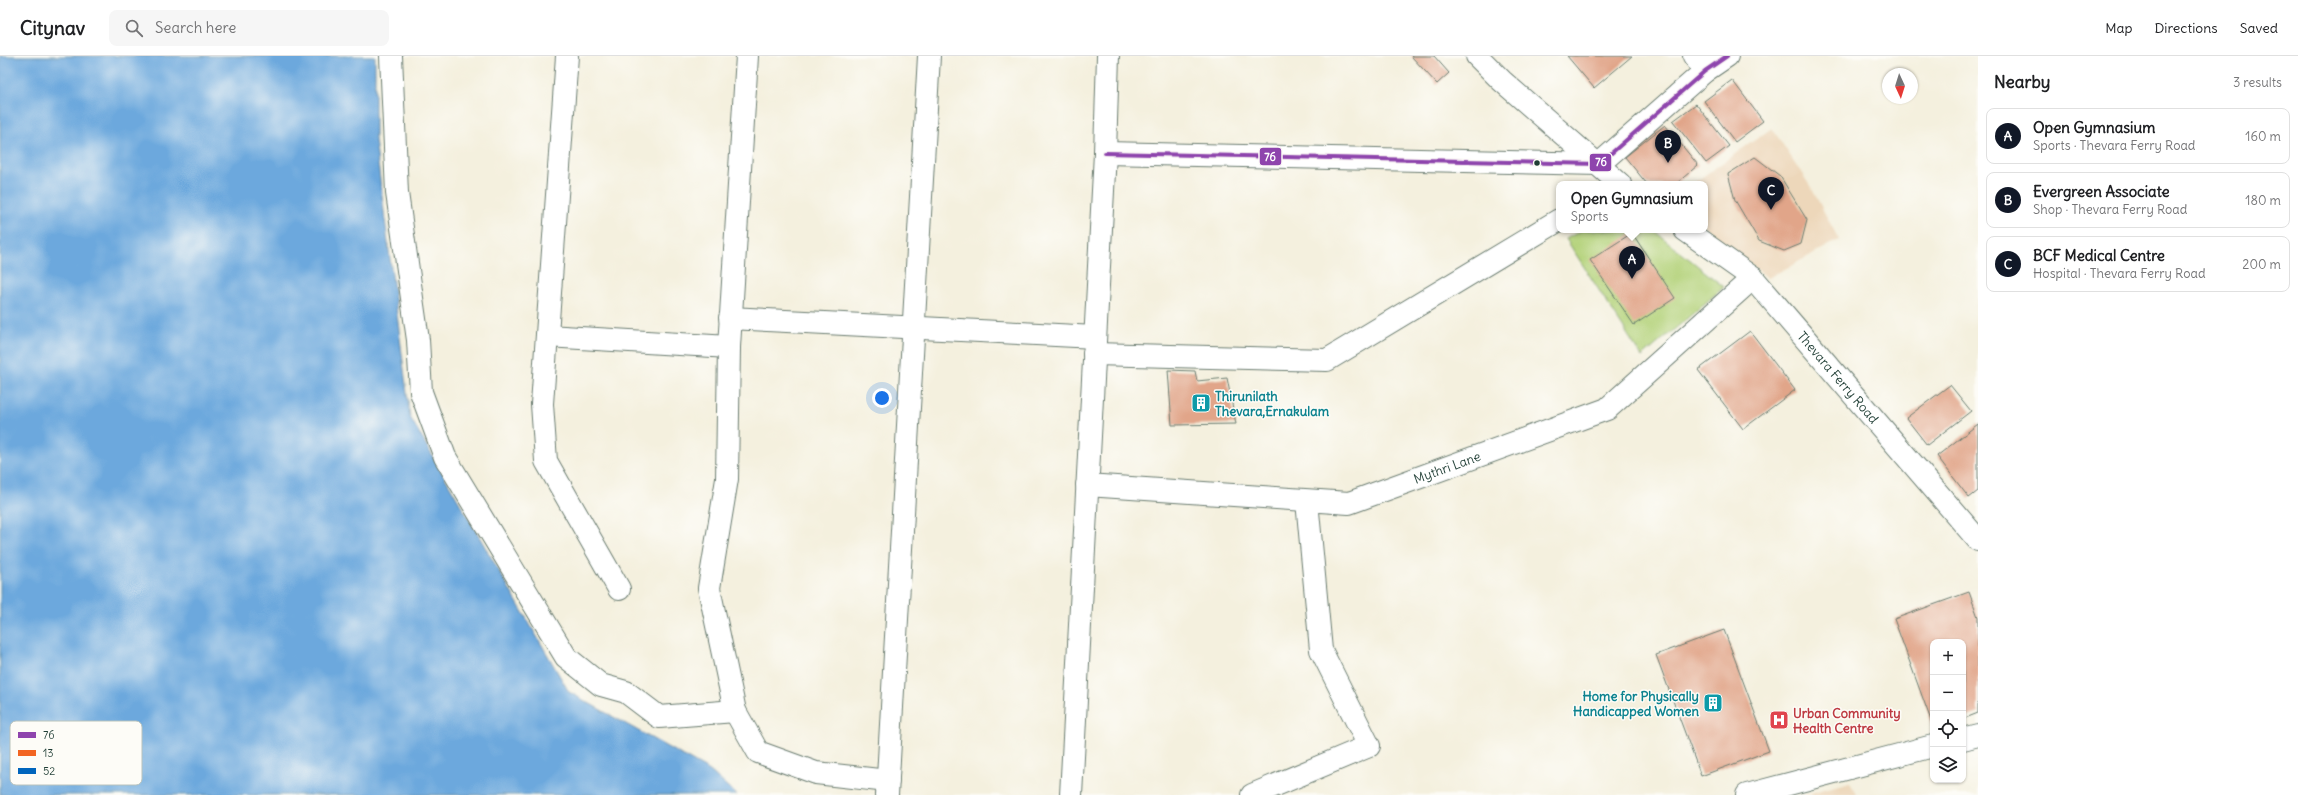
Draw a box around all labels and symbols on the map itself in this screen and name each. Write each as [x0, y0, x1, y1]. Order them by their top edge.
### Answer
north arrow [1882, 68, 1918, 104]
pin: B [1655, 130, 1681, 163]
line badge: 76 [1259, 147, 1282, 166]
text: 76 [1264, 150, 1276, 164]
line badge: 76 [1589, 153, 1612, 172]
text: 76 [1595, 155, 1607, 169]
unlabelled marker [1532, 158, 1542, 168]
pin: C [1758, 177, 1784, 210]
pin: A [1619, 246, 1645, 279]
street label: Thevara Ferry Road [1794, 328, 1882, 427]
your location [872, 388, 892, 408]
place label: Thirunilath Thevara,Ernakulam [1215, 388, 1330, 420]
building icon: Thirunilath Thevara,Ernakulam [1190, 392, 1212, 414]
street label: Mythri Lane [1411, 448, 1483, 488]
place label: Home for Physically Handicapped Women [1573, 688, 1699, 720]
building icon: Home for Physically Handicapped Women [1702, 692, 1724, 714]
place label: Urban Community Health Centre [1793, 705, 1901, 737]
hospital icon: Urban Community Health Centre [1768, 709, 1790, 731]
legend [10, 721, 142, 785]
text: 76 [43, 728, 55, 742]
text: 13 [43, 746, 54, 760]
text: 52 [43, 764, 55, 778]

